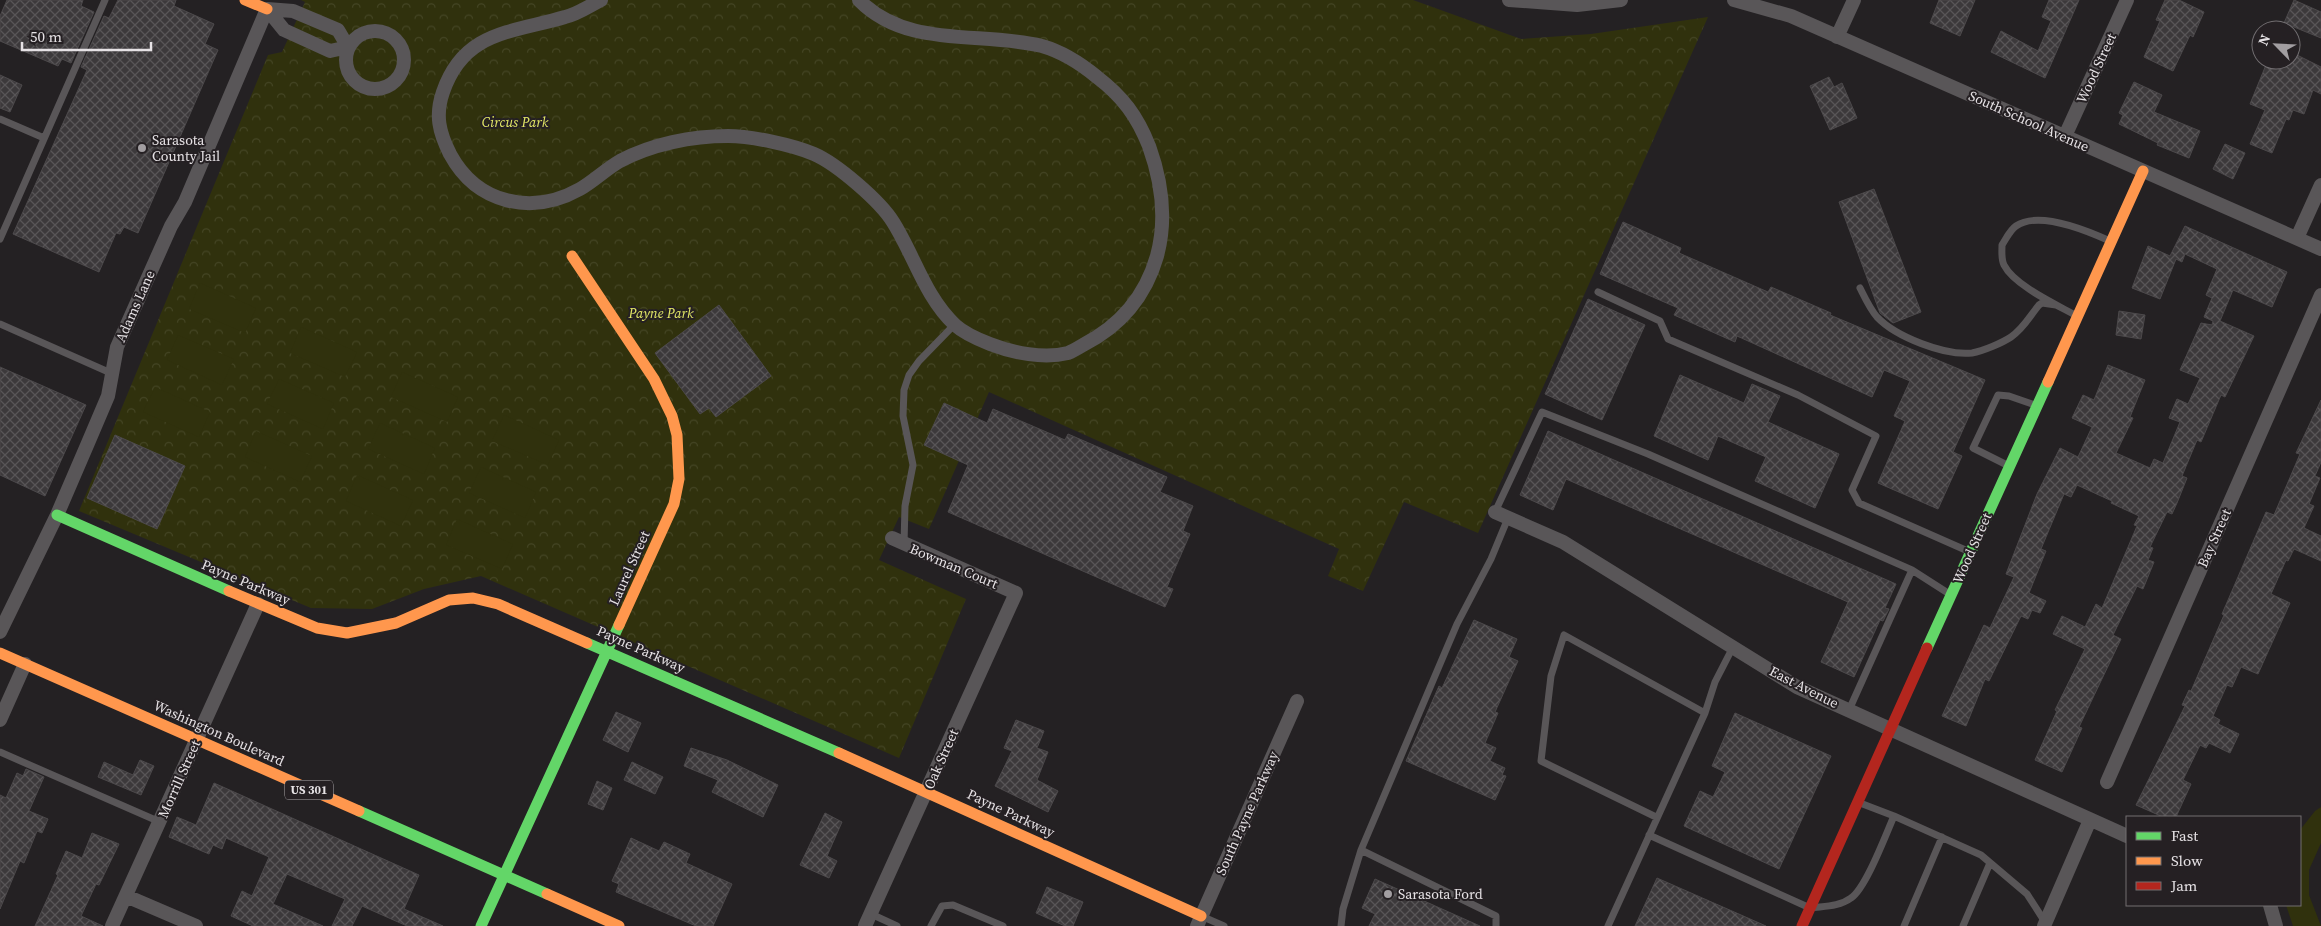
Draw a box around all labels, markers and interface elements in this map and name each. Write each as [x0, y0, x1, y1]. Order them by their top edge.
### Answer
scale bar [22, 20, 151, 52]
north arrow [2251, 20, 2301, 70]
text: 50 m [30, 26, 62, 47]
street label: Wood Street [2071, 29, 2121, 106]
text: N [2253, 31, 2275, 48]
street label: South School Avenue [1966, 85, 2092, 157]
park label: Circus Park [482, 112, 549, 132]
place label: Sarasota County Jail [152, 130, 220, 166]
marker: Sarasota County Jail [136, 142, 148, 154]
street label: Adams Lane [110, 267, 160, 345]
park label: Payne Park [628, 303, 694, 323]
street label: Bay Street [2192, 505, 2236, 571]
street label: Wood Street [1948, 509, 1997, 586]
street label: Laurel Street [604, 527, 655, 609]
street label: Bowman Court [907, 538, 1002, 594]
street label: Payne Parkway [199, 554, 294, 610]
street label: Payne Parkway [594, 621, 689, 678]
street label: East Avenue [1766, 661, 1842, 713]
street label: Washington Boulevard [150, 695, 288, 771]
street label: Oak Street [919, 725, 963, 792]
street label: Morrill Street [153, 736, 205, 821]
street label: South Payne Parkway [1211, 747, 1284, 878]
road number: US 301 [285, 780, 333, 800]
street label: Payne Parkway [964, 784, 1059, 842]
legend [2126, 816, 2301, 906]
text: Fast [2171, 825, 2198, 846]
text: Slow [2171, 850, 2203, 871]
text: Jam [2170, 875, 2198, 896]
place label: Sarasota Ford [1398, 884, 1483, 904]
marker: Sarasota Ford [1382, 888, 1394, 900]

